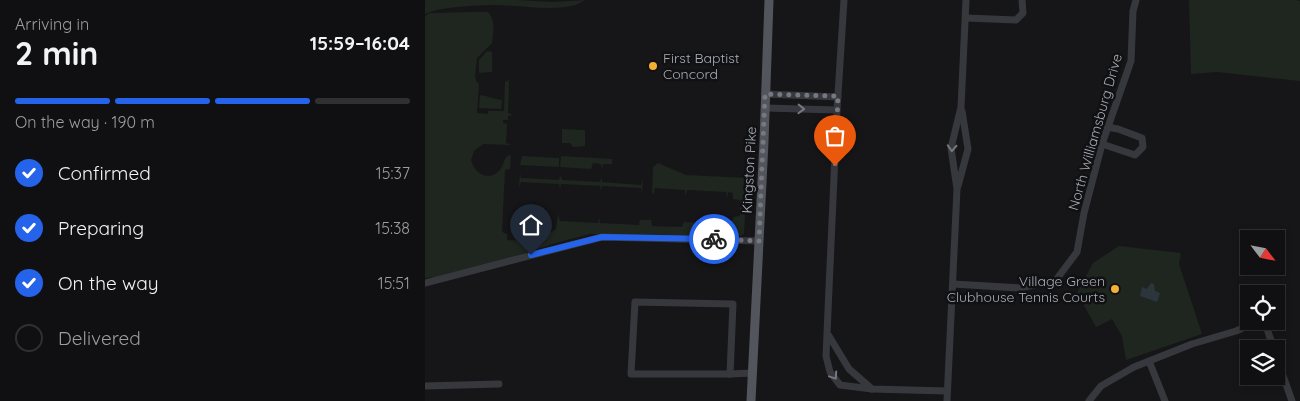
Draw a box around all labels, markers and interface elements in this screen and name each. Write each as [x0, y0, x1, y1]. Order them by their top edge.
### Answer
text: Arriving in [15, 14, 89, 34]
text: 15:59–16:04 [310, 31, 410, 55]
text: 2 min [15, 33, 98, 73]
place label: First Baptist Concord [663, 49, 740, 83]
street label: North Williamsburg Drive [1064, 51, 1126, 212]
marker: First Baptist Concord [647, 60, 659, 72]
one-way arrow [797, 104, 805, 114]
text: On the way · 190 m [15, 112, 155, 132]
pin [814, 115, 856, 166]
icon: bag [821, 122, 849, 150]
street label: Kingston Pike [738, 126, 760, 214]
one-way arrow [947, 144, 958, 152]
icon: check [15, 159, 43, 187]
text: Confirmed [58, 161, 151, 185]
text: 15:37 [376, 163, 410, 183]
pin [510, 204, 552, 255]
icon: home [517, 211, 545, 239]
icon: check [15, 214, 43, 242]
courier [689, 214, 739, 264]
text: Preparing [58, 216, 144, 240]
text: 15:38 [375, 218, 410, 238]
icon: bike [700, 225, 728, 253]
north arrow [1240, 230, 1285, 275]
map controls [1240, 230, 1285, 385]
icon: check [15, 269, 43, 297]
text: On the way [58, 271, 159, 295]
place label: Village Green Clubhouse Tennis Courts [947, 272, 1105, 306]
text: 15:51 [378, 273, 410, 293]
marker: Village Green Clubhouse Tennis Courts [1109, 283, 1121, 295]
button: locate [1240, 285, 1285, 330]
text: Delivered [58, 326, 141, 350]
button: layers [1240, 340, 1285, 385]
one-way arrow [828, 370, 837, 380]

